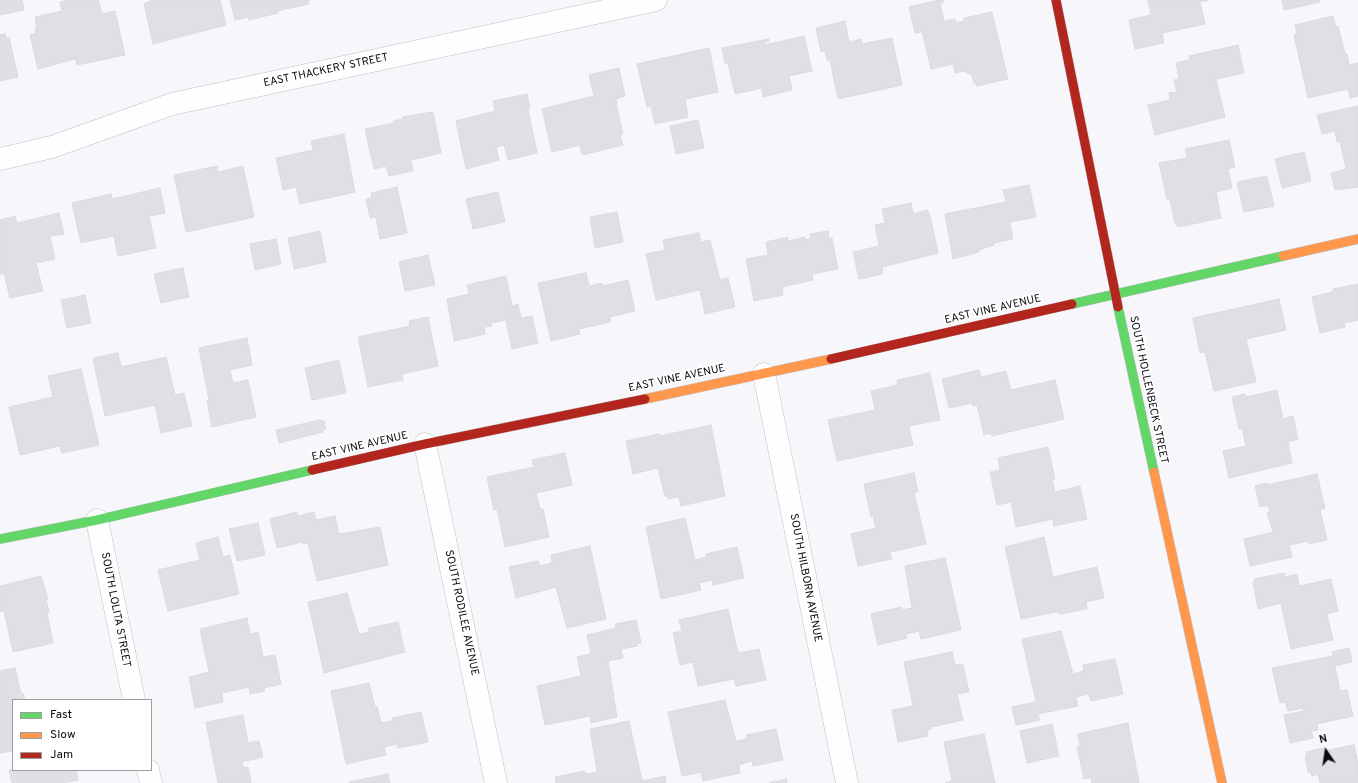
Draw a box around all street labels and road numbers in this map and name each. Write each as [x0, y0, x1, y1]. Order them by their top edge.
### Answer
street label: EAST THACKERY STREET [262, 51, 390, 91]
street label: EAST VINE AVENUE [944, 293, 1042, 327]
street label: SOUTH HOLLENBECK STREET [1126, 315, 1170, 465]
street label: EAST VINE AVENUE [628, 362, 726, 396]
street label: EAST VINE AVENUE [311, 430, 409, 464]
street label: SOUTH HILBORN AVENUE [786, 513, 824, 643]
street label: SOUTH RODILEE AVENUE [441, 549, 481, 677]
street label: SOUTH LOLITA STREET [97, 551, 133, 669]

